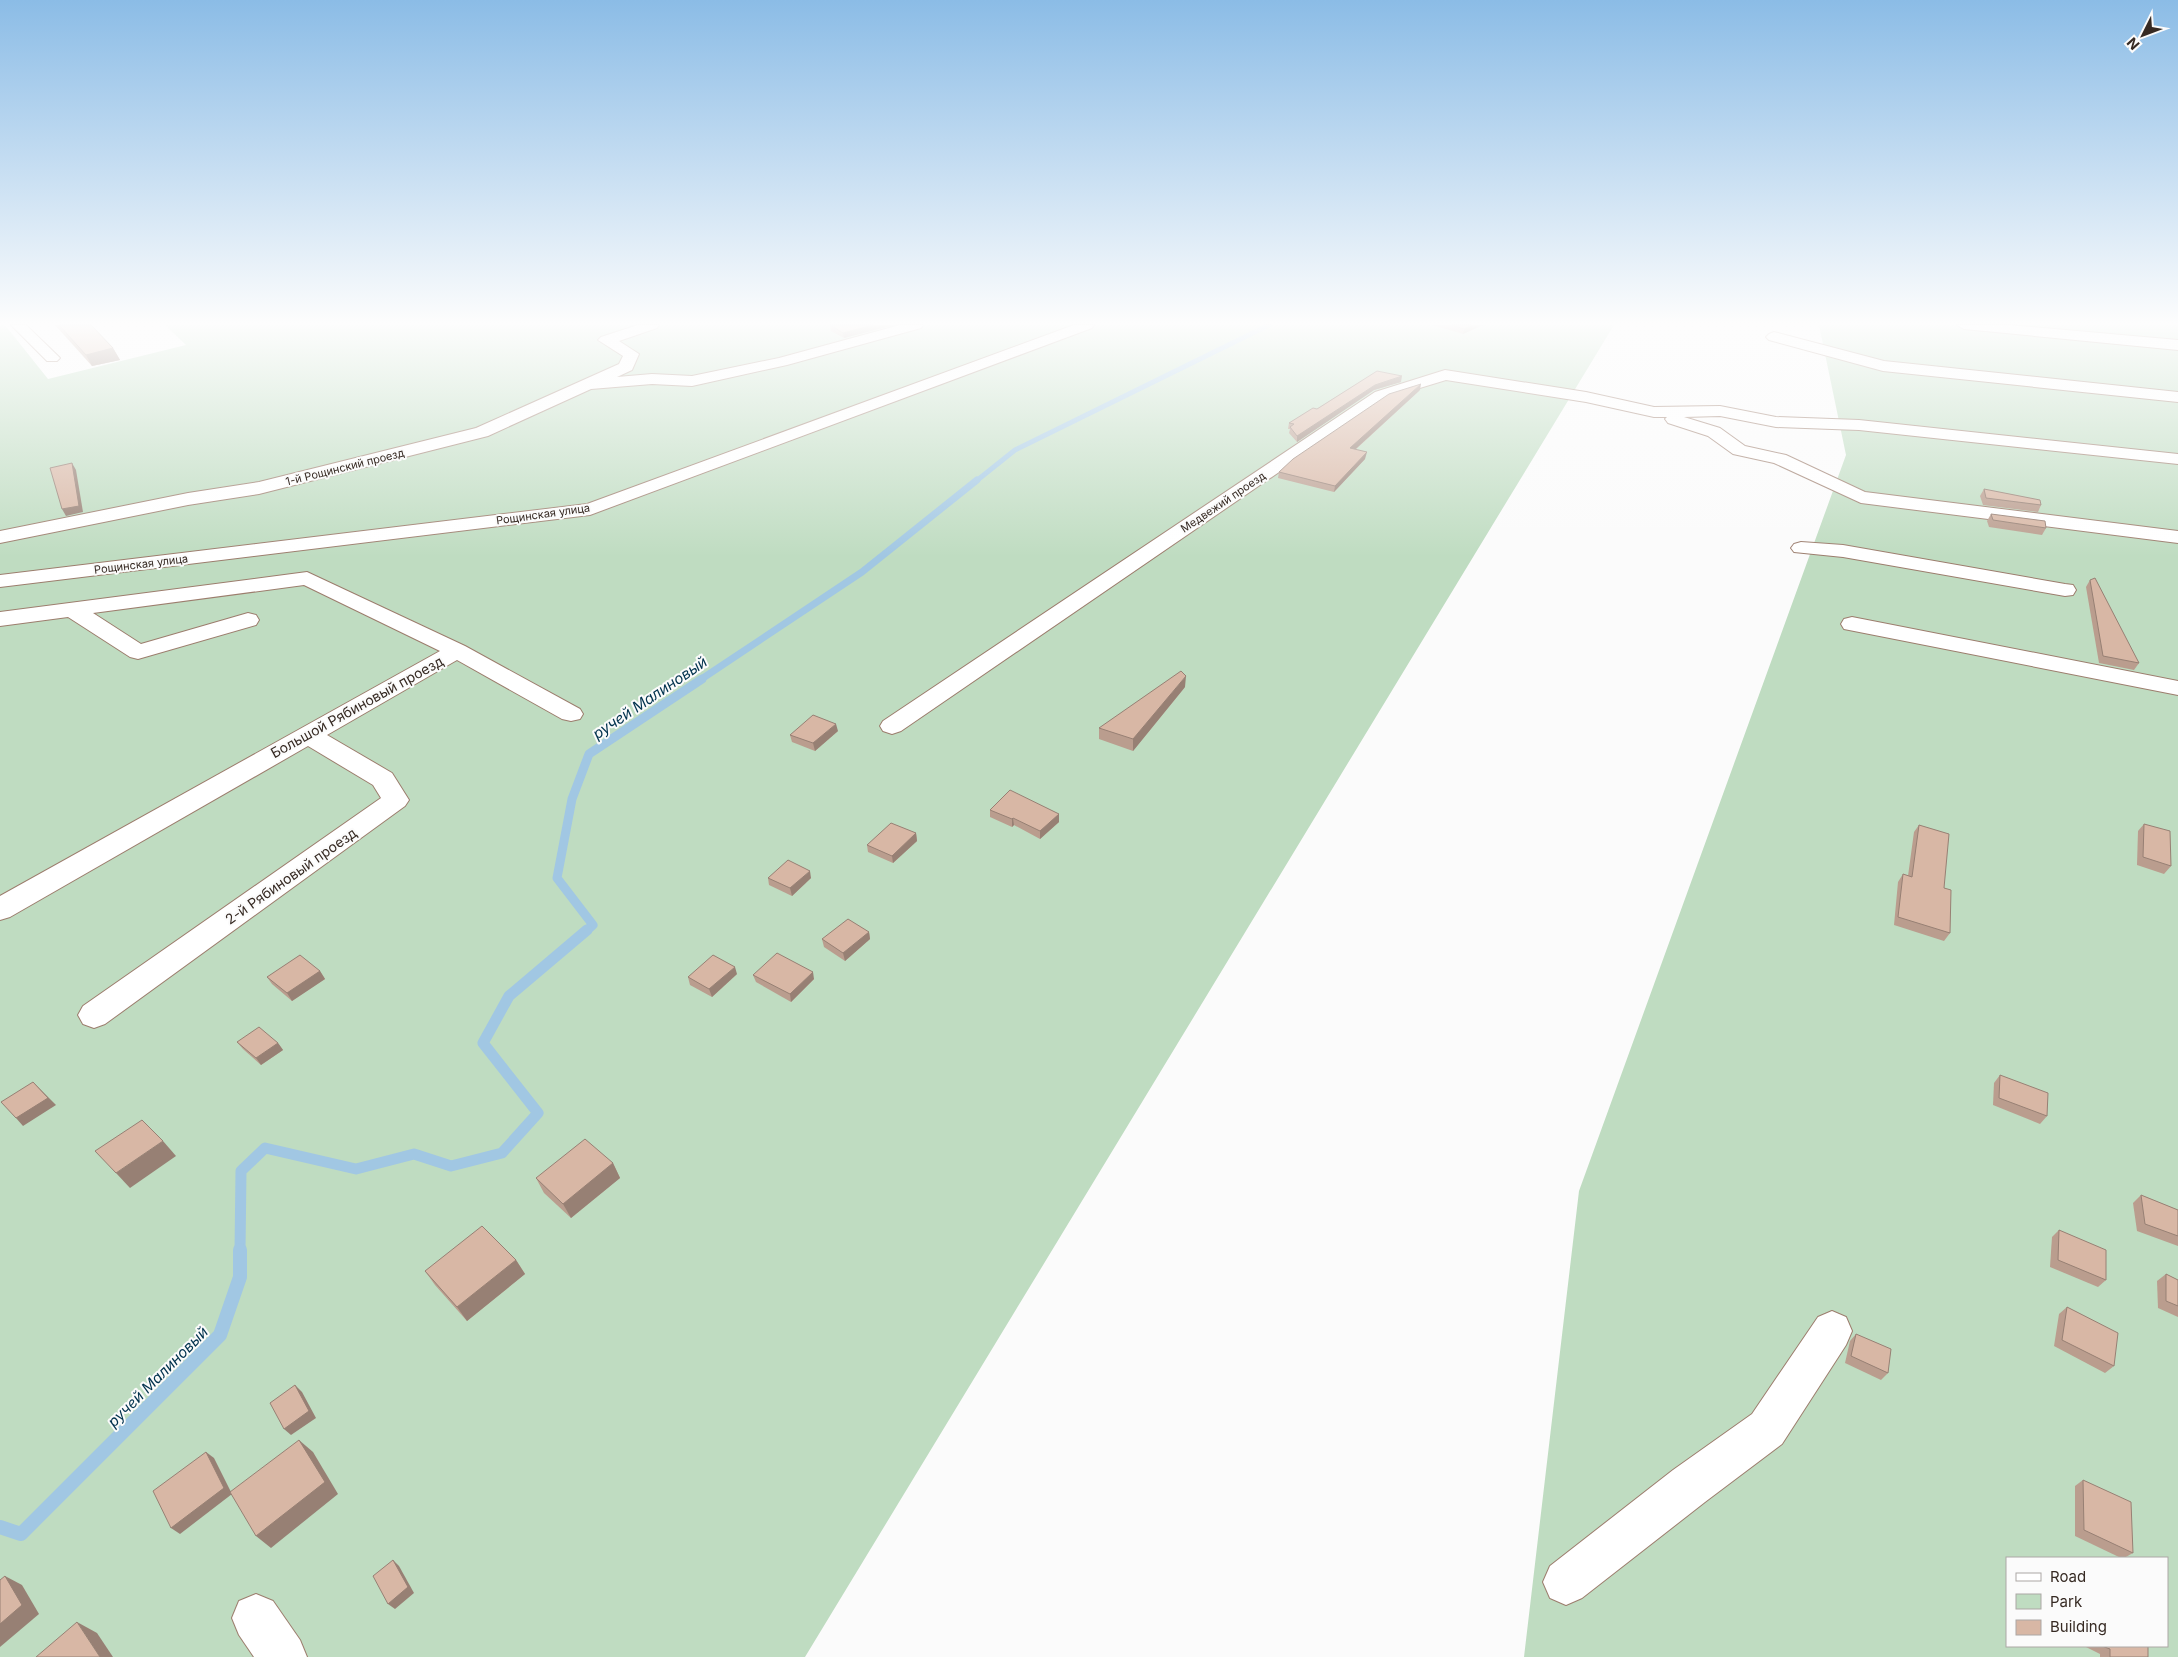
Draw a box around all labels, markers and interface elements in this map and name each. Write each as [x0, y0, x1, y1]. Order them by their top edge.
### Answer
north arrow [2118, 10, 2168, 60]
text: N [2123, 34, 2143, 54]
street label: 1-й Рощинский проезд [284, 445, 406, 489]
street label: Медвежий проезд [1178, 468, 1268, 536]
street label: Рощинская улица [495, 500, 591, 528]
street label: Рощинская улица [93, 551, 189, 577]
street label: Большой Рябиновый проезд [267, 652, 446, 761]
water label: ручей Малиновый [588, 652, 711, 744]
street label: 2-й Рябиновый проезд [222, 824, 360, 927]
water label: ручей Малиновый [103, 1322, 212, 1432]
legend [2006, 1557, 2168, 1647]
text: Road [2050, 1567, 2086, 1586]
text: Park [2050, 1592, 2083, 1611]
text: Building [2050, 1617, 2107, 1636]

